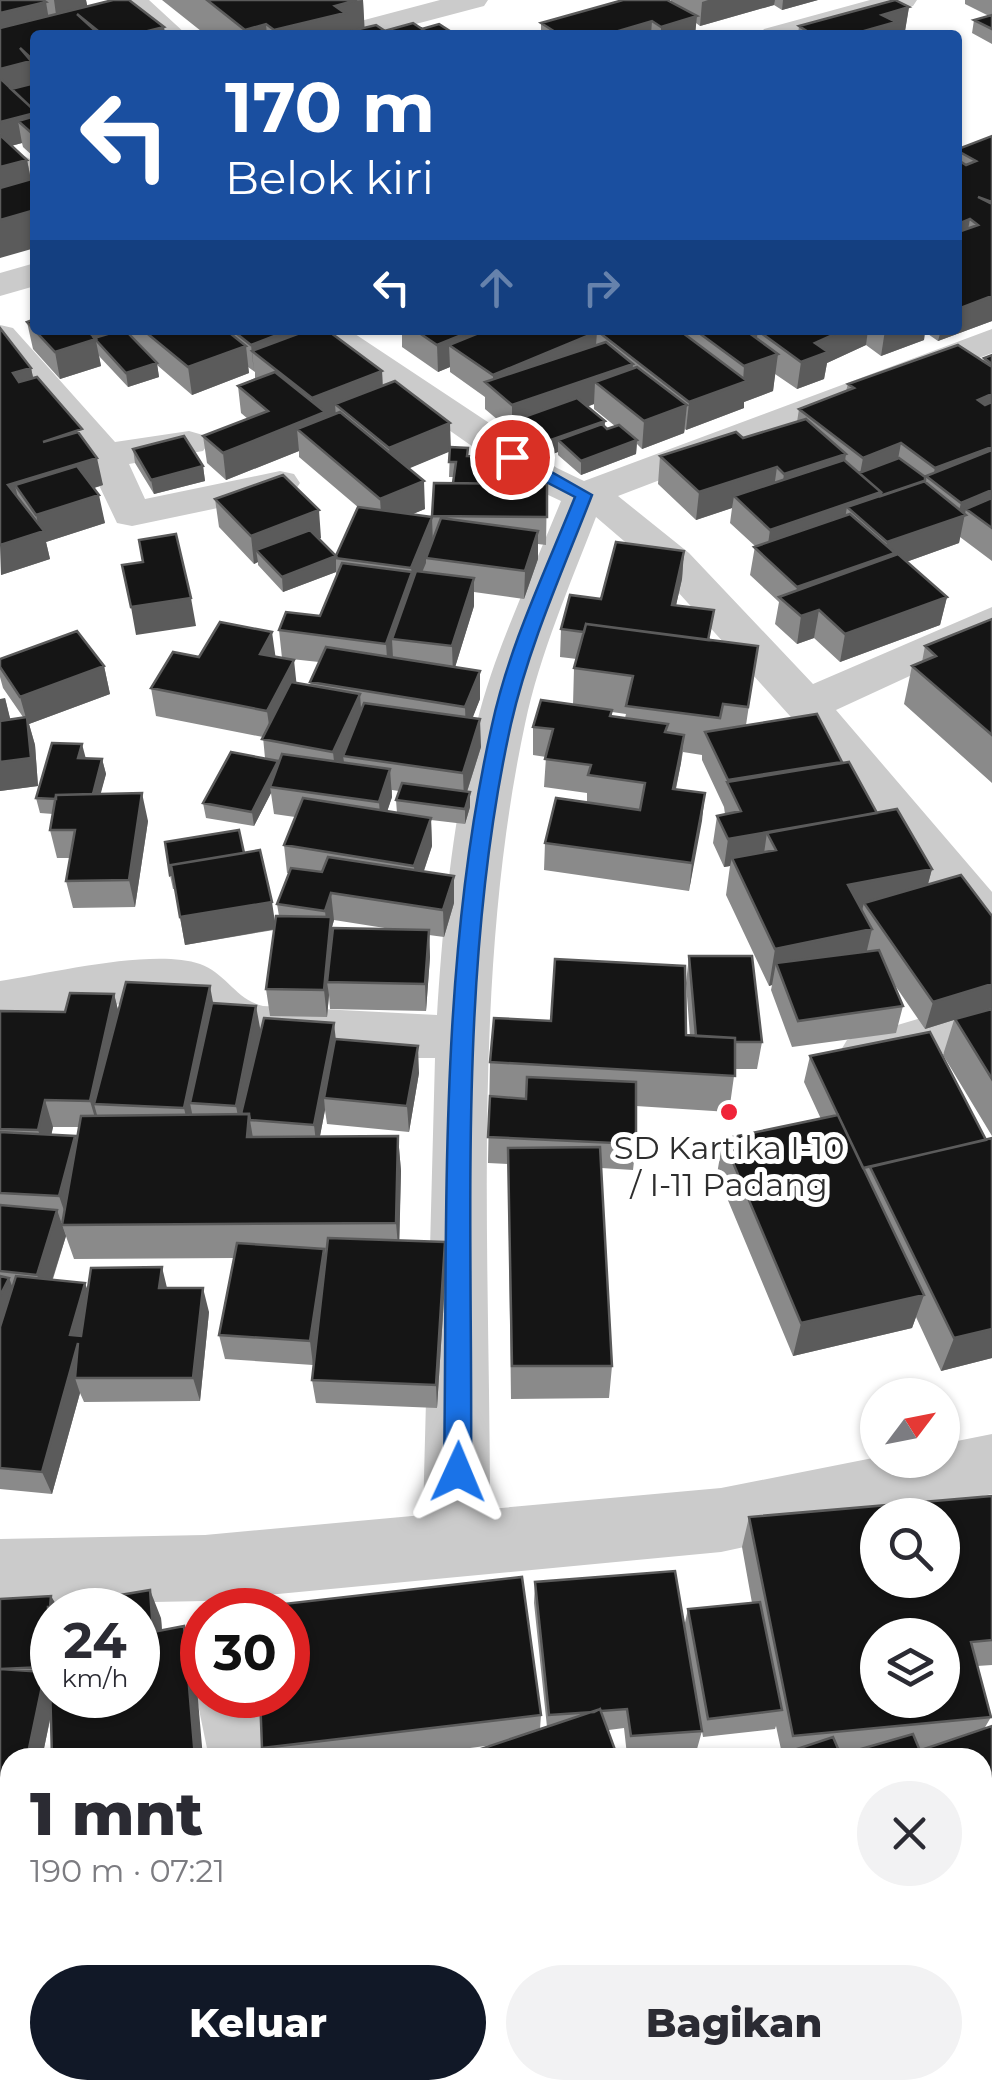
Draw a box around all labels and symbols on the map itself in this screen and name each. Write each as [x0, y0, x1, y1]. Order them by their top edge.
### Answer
pin [470, 415, 555, 500]
marker: SD Kartika I-10 / I-11 Padang [718, 1101, 740, 1123]
place label: SD Kartika I-10 / I-11 Padang [614, 1128, 844, 1204]
north arrow [860, 1378, 960, 1478]
position arrow [406, 1420, 510, 1524]
speed limit sign: 30 [180, 1588, 310, 1718]

